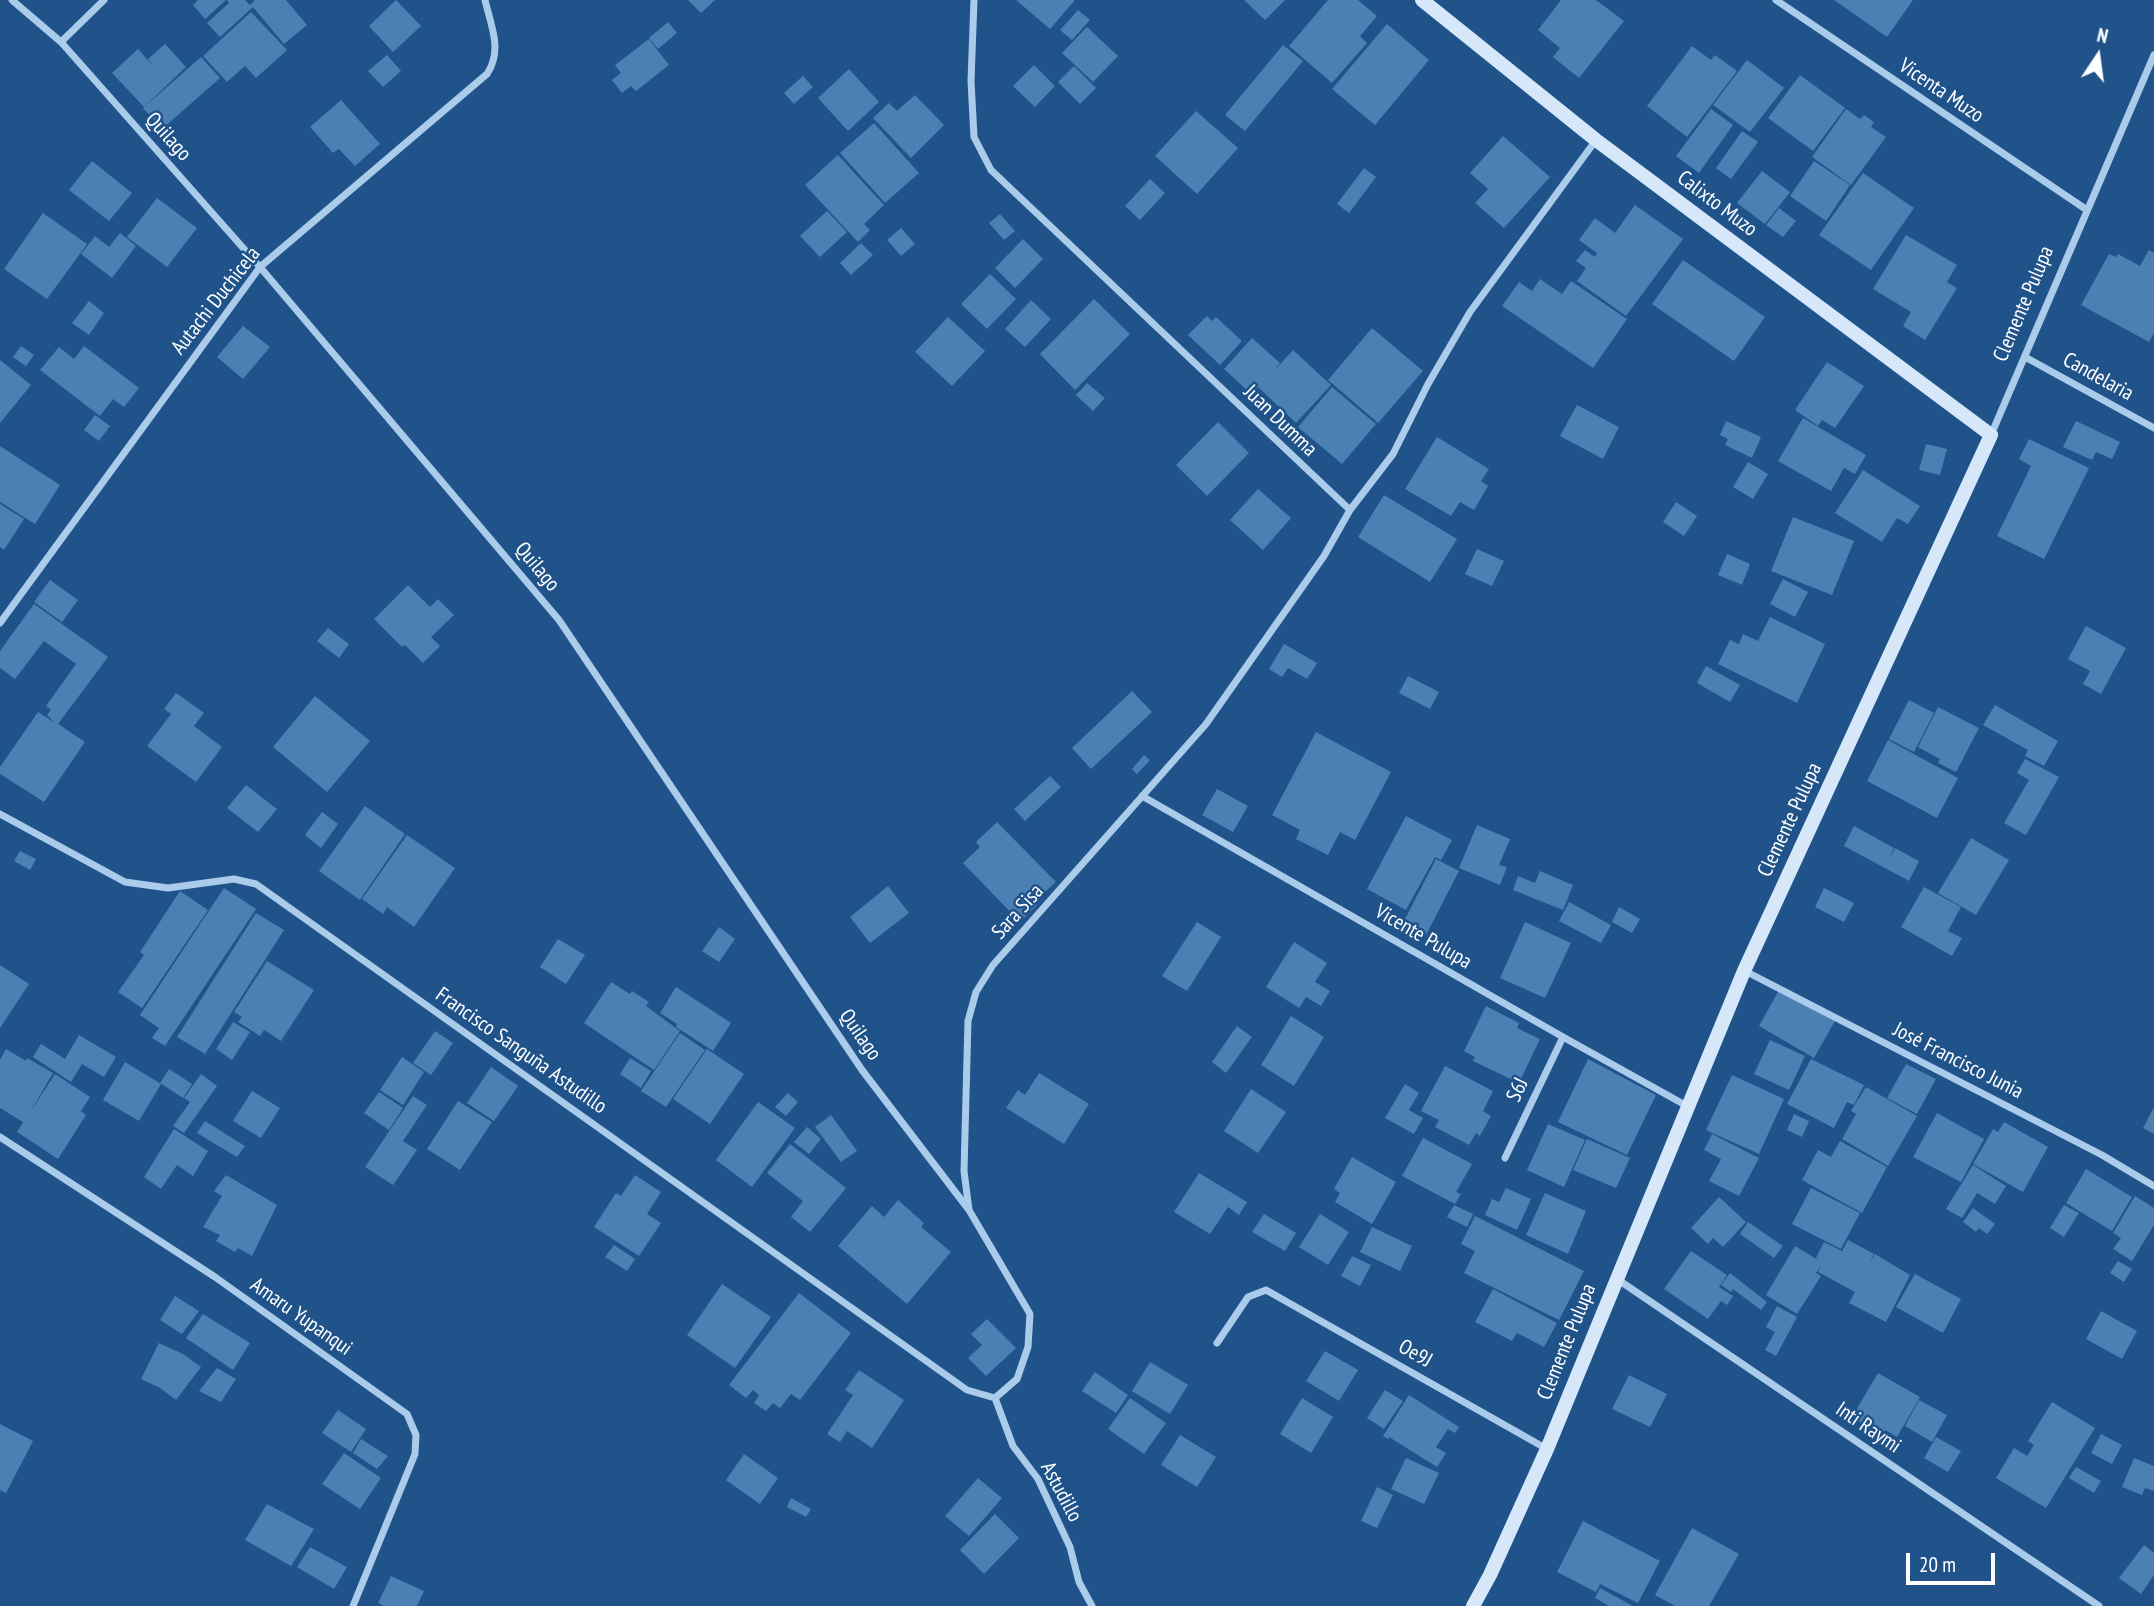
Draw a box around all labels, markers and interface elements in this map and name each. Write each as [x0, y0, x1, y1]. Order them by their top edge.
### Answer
north arrow [2063, 21, 2133, 91]
text: N [2095, 23, 2110, 48]
street label: Vicenta Muzo [1894, 53, 1988, 129]
street label: Quilago [140, 108, 196, 166]
street label: Calixto Muzo [1672, 166, 1762, 242]
street label: Autachi Duchicela [166, 242, 266, 360]
street label: Clemente Pulupa [1988, 242, 2060, 366]
street label: Candelaria [2058, 347, 2138, 407]
street label: Juan Dumma [1238, 380, 1322, 462]
street label: Quilago [509, 537, 565, 597]
street label: Clemente Pulupa [1753, 759, 1827, 881]
street label: Sara Sisa [987, 879, 1049, 945]
street label: Vicente Pulupa [1370, 899, 1476, 975]
street label: Francisco Sanguña Astudillo [431, 982, 611, 1120]
street label: Quilago [833, 1005, 887, 1065]
street label: José Francisco Junia [1889, 1017, 2027, 1105]
street label: S6J [1502, 1074, 1534, 1106]
street label: Amaru Yupanqui [245, 1273, 357, 1361]
street label: Clemente Pulupa [1532, 1280, 1602, 1404]
street label: Oe9J [1394, 1334, 1436, 1374]
street label: Inti Raymi [1830, 1397, 1906, 1459]
street label: Astudillo [1035, 1458, 1087, 1526]
scale bar [1909, 1540, 1998, 1584]
text: 20 m [1919, 1551, 1956, 1578]

